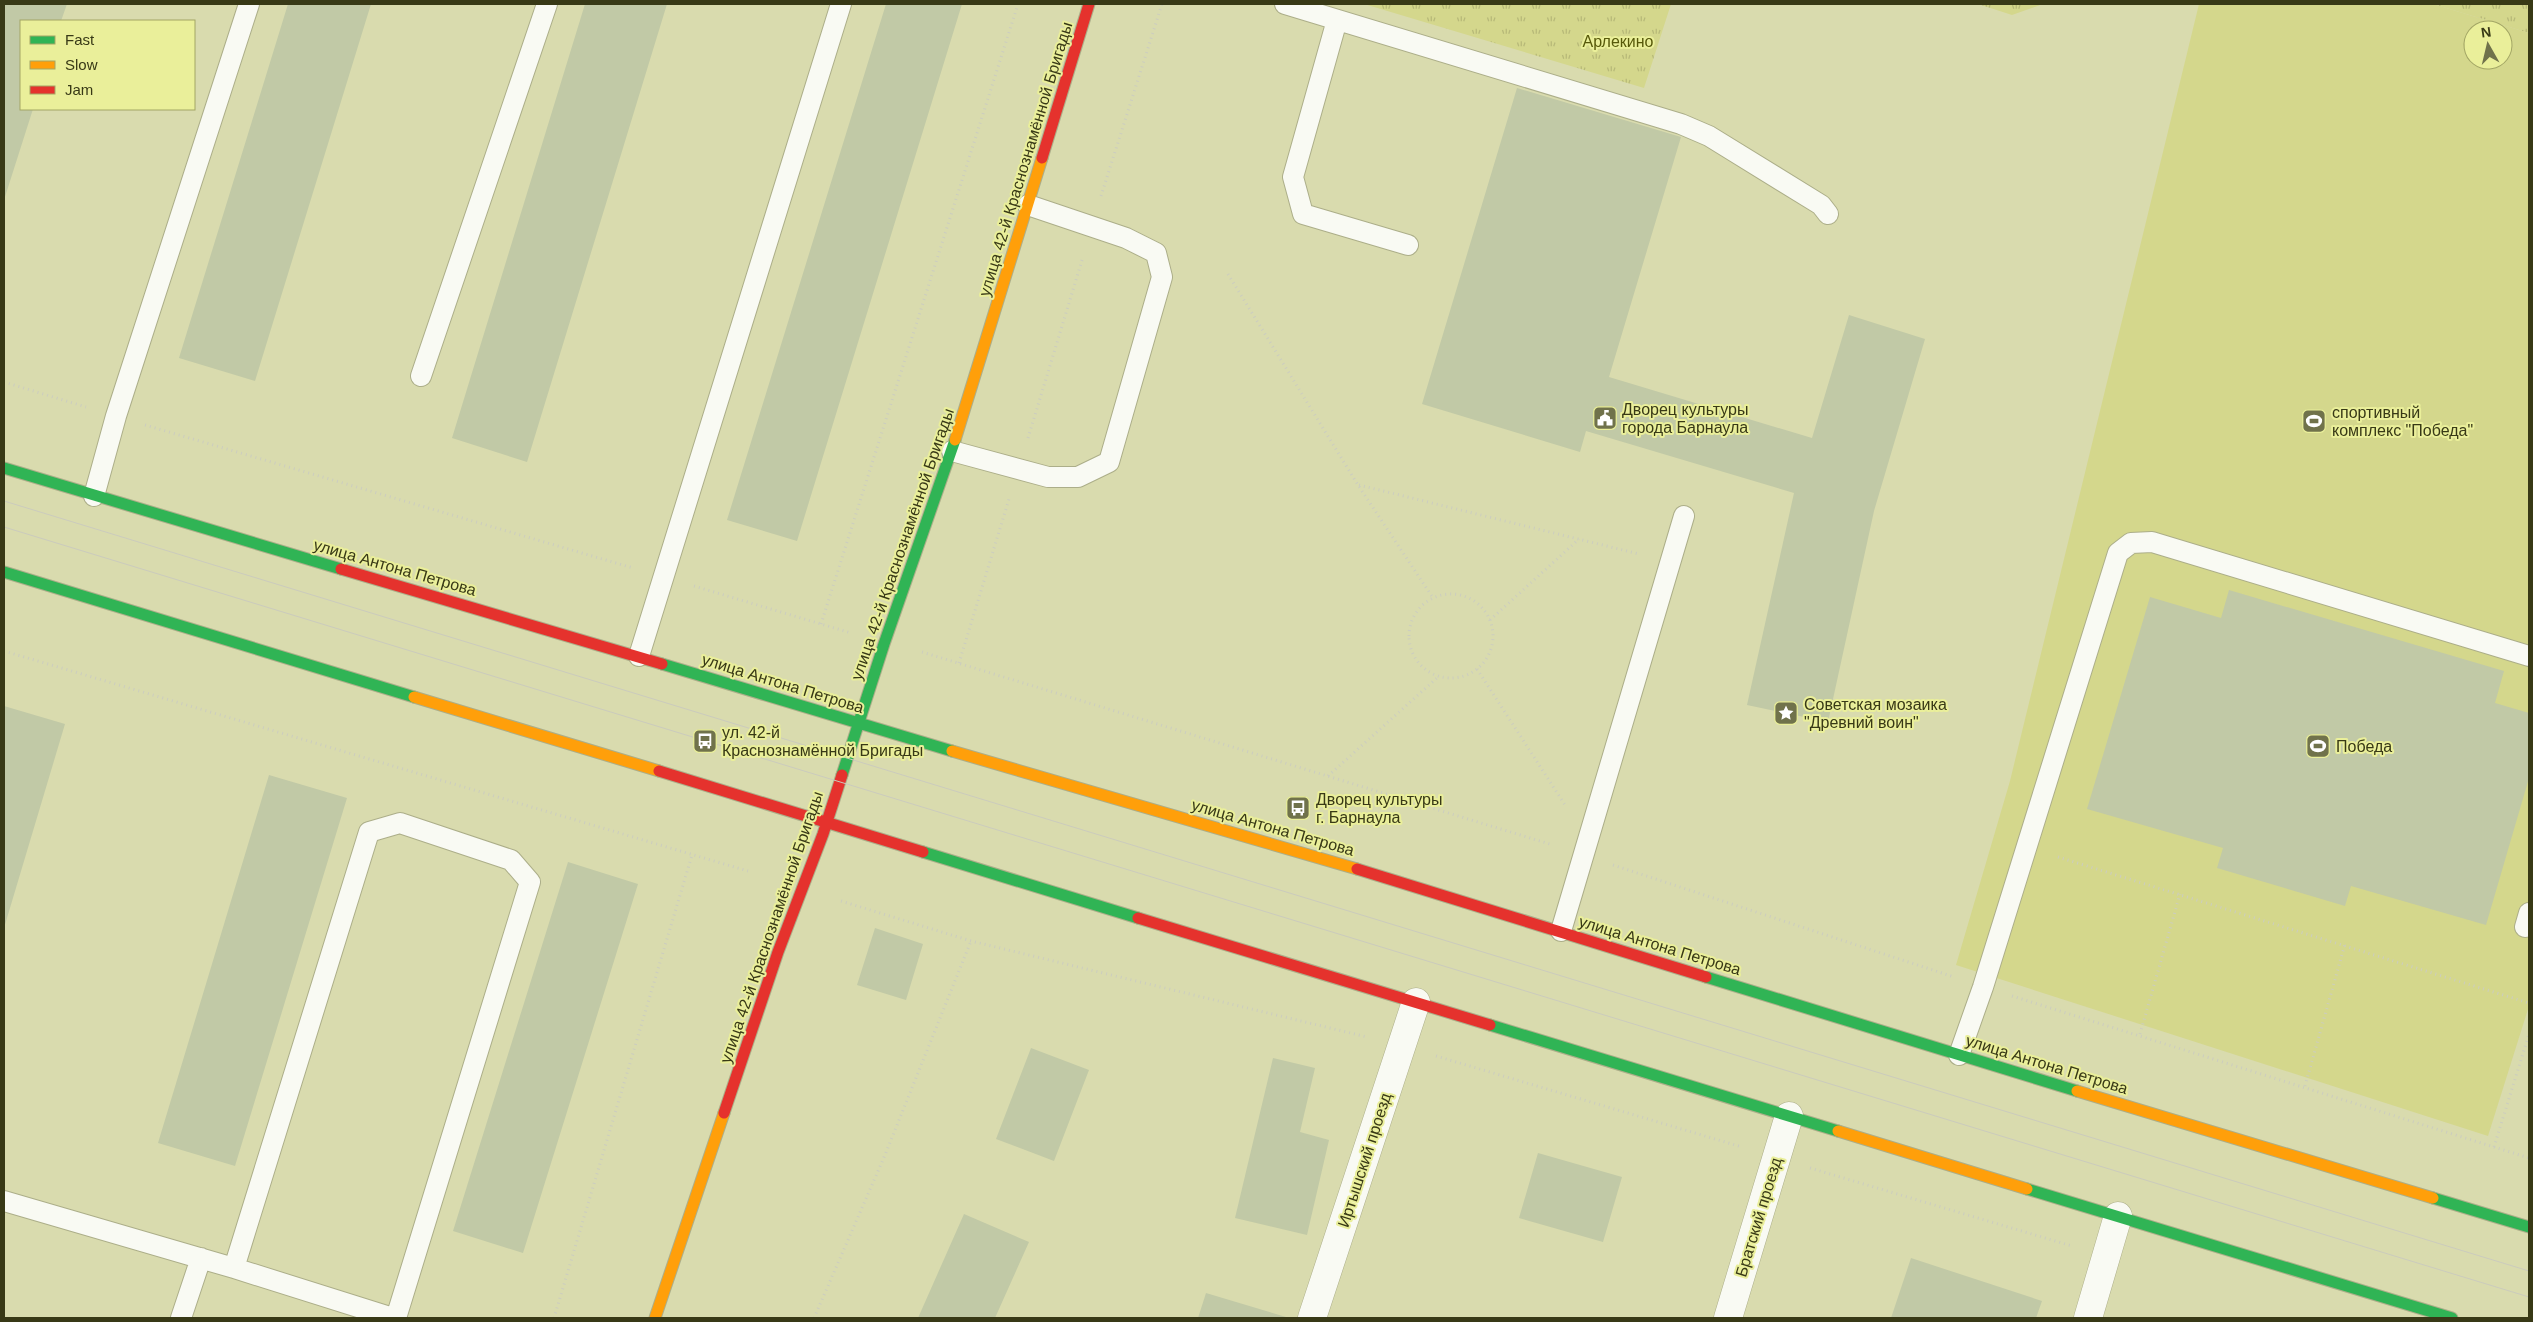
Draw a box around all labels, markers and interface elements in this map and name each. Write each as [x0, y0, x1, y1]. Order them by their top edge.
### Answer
legend [20, 20, 195, 110]
street label: улица 42-й Краснознамённой Бригады [976, 20, 1075, 298]
north arrow [2463, 20, 2513, 70]
text: N [2480, 23, 2492, 41]
text: Fast [65, 31, 95, 48]
park label: Арлекино [1583, 33, 1654, 50]
text: Slow [65, 56, 98, 73]
text: Jam [65, 81, 93, 98]
place label: Дворец культуры города Барнаула [1622, 401, 1748, 436]
place label: спортивный комплекс "Победа" [2332, 404, 2473, 439]
public building icon: Дворец культуры города Барнаула [1592, 405, 1618, 431]
street label: улица 42-й Краснознамённой Бригады [848, 406, 957, 682]
sports icon: спортивный комплекс "Победа" [2301, 408, 2327, 434]
street label: улица Антона Петрова [312, 536, 478, 599]
street label: улица Антона Петрова [700, 651, 866, 716]
place label: Советская мозаика "Древний воин" [1804, 696, 1947, 731]
place icon: Советская мозаика "Древний воин" [1773, 700, 1799, 726]
place label: ул. 42-й Краснознамённой Бригады [722, 724, 923, 759]
bus stop icon: ул. 42-й Краснознамённой Бригады [692, 728, 718, 754]
sports icon: Победа [2305, 733, 2331, 759]
place label: Победа [2336, 738, 2392, 755]
street label: улица 42-й Краснознамённой Бригады [717, 789, 826, 1065]
place label: Дворец культуры г. Барнаула [1316, 791, 1442, 826]
bus stop icon: Дворец культуры г. Барнаула [1285, 795, 1311, 821]
street label: улица Антона Петрова [1190, 796, 1356, 859]
street label: улица Антона Петрова [1577, 913, 1743, 978]
street label: улица Антона Петрова [1964, 1032, 2130, 1097]
street label: Иртышский проезд [1335, 1090, 1394, 1230]
street label: Братский проезд [1732, 1155, 1785, 1279]

